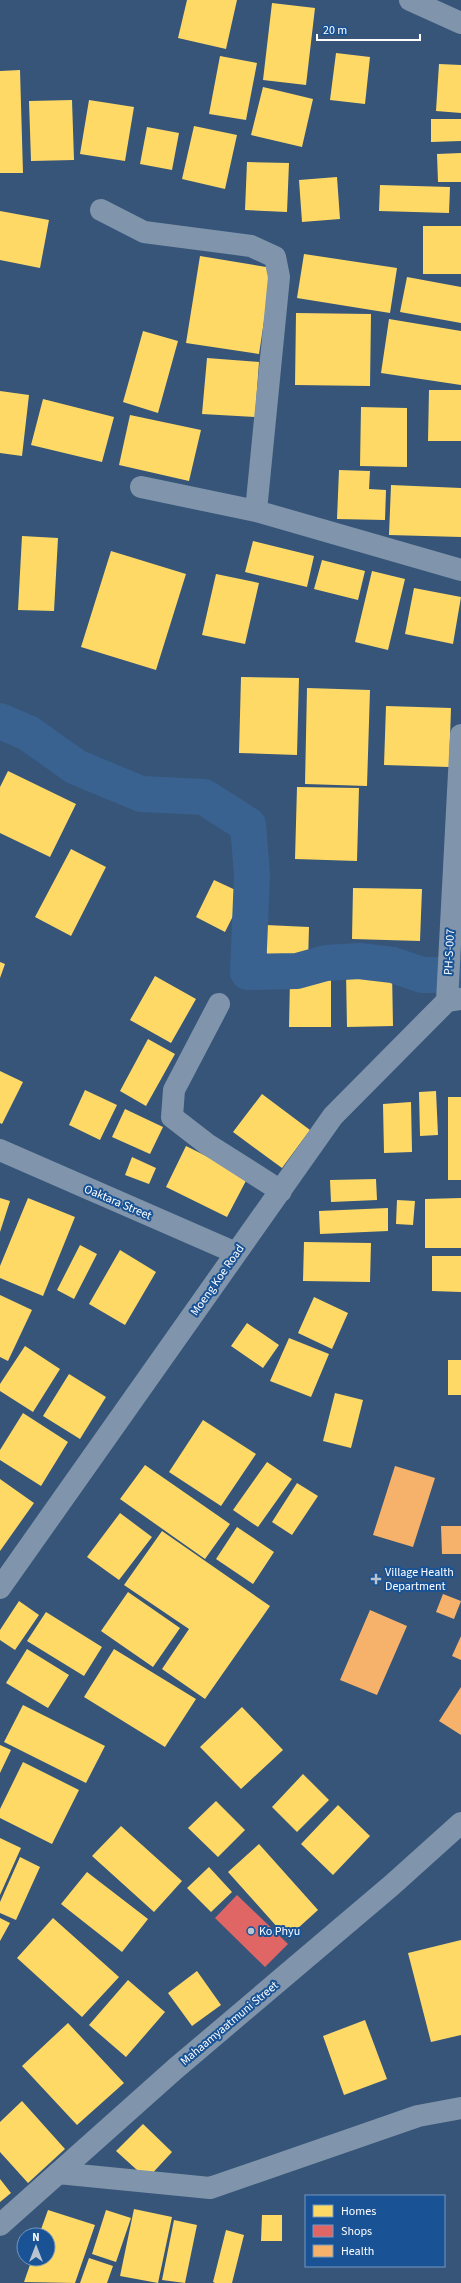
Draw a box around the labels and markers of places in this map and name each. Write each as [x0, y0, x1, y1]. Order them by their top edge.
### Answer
place label: Village Health Department [385, 1564, 454, 1595]
marker: Village Health Department [370, 1573, 382, 1585]
place label: Ko Phyu [259, 1923, 300, 1940]
marker: Ko Phyu [246, 1926, 256, 1936]

